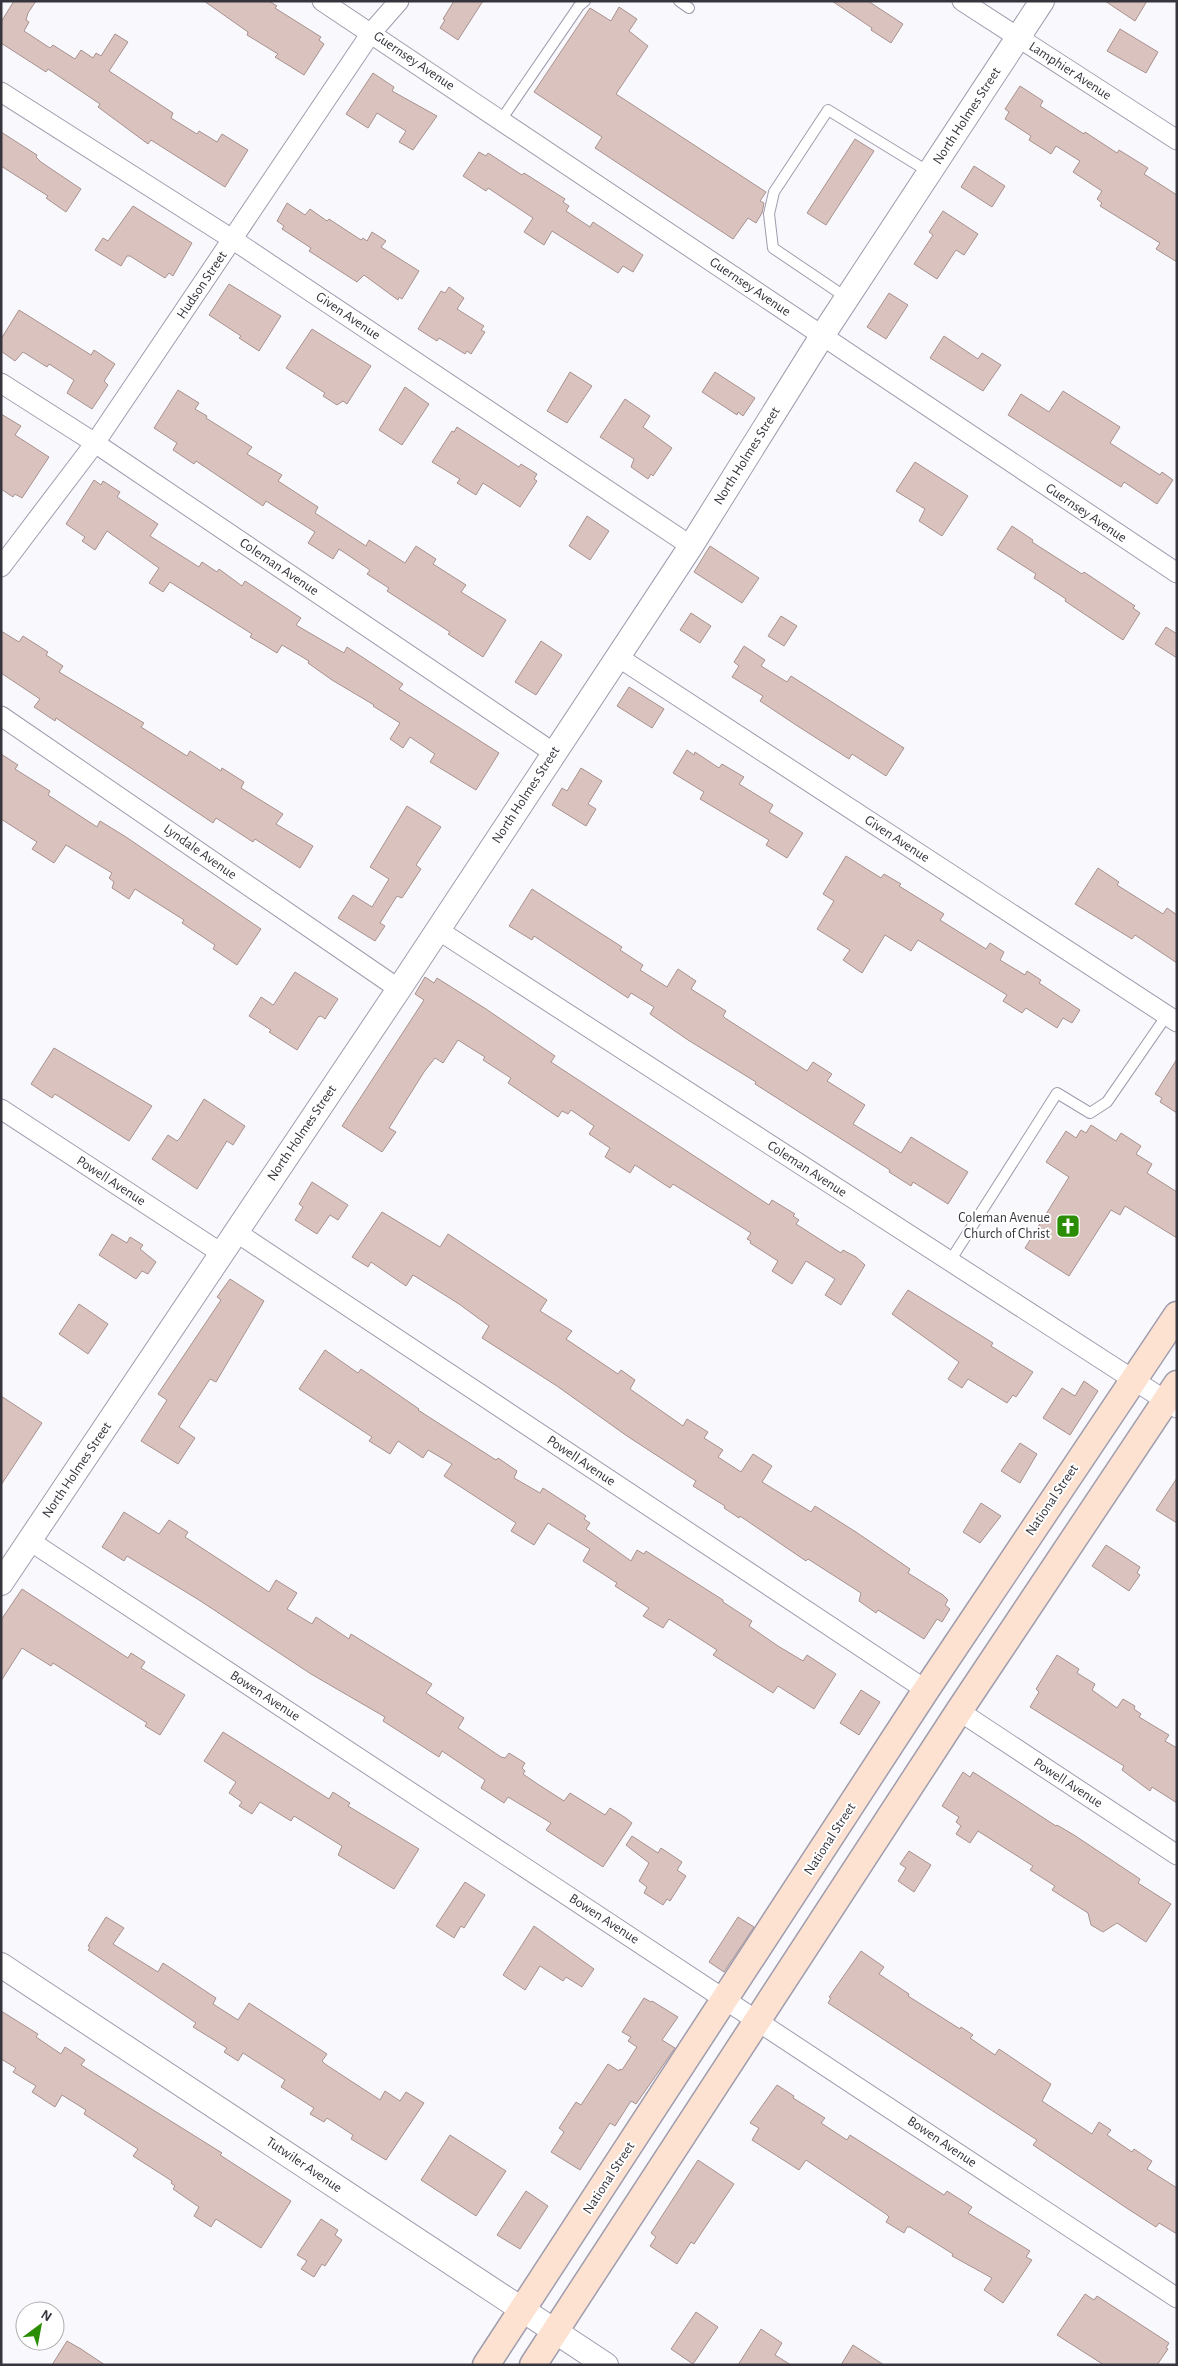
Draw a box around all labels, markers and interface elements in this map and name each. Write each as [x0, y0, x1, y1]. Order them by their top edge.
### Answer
street label: Guernsey Avenue [371, 29, 457, 93]
street label: Lamphier Avenue [1026, 39, 1114, 103]
street label: North Holmes Street [931, 65, 1004, 167]
street label: Hudson Street [174, 248, 230, 321]
street label: Guernsey Avenue [707, 255, 793, 319]
street label: Given Avenue [313, 289, 383, 343]
street label: North Holmes Street [711, 404, 783, 507]
street label: Guernsey Avenue [1043, 481, 1129, 545]
street label: Coleman Avenue [237, 536, 321, 598]
street label: North Holmes Street [490, 744, 563, 846]
street label: Given Avenue [862, 813, 932, 865]
street label: Lyndale Avenue [161, 822, 239, 882]
street label: North Holmes Street [265, 1082, 340, 1183]
street label: Coleman Avenue [765, 1138, 849, 1200]
street label: Powell Avenue [74, 1154, 148, 1208]
place label: Coleman Avenue Church of Christ [958, 1211, 1051, 1241]
church icon: Coleman Avenue Church of Christ [1055, 1213, 1081, 1239]
street label: North Holmes Street [40, 1419, 115, 1520]
street label: Powell Avenue [544, 1433, 618, 1489]
street label: National Street [1023, 1461, 1081, 1538]
street label: Bowen Avenue [228, 1668, 302, 1724]
street label: Powell Avenue [1031, 1756, 1105, 1810]
street label: National Street [802, 1800, 859, 1878]
street label: Bowen Avenue [567, 1891, 641, 1947]
street label: Bowen Avenue [905, 2114, 979, 2170]
street label: Tutwiler Avenue [264, 2135, 344, 2195]
street label: National Street [581, 2139, 638, 2217]
north arrow [15, 2301, 65, 2351]
text: N [39, 2307, 54, 2324]

